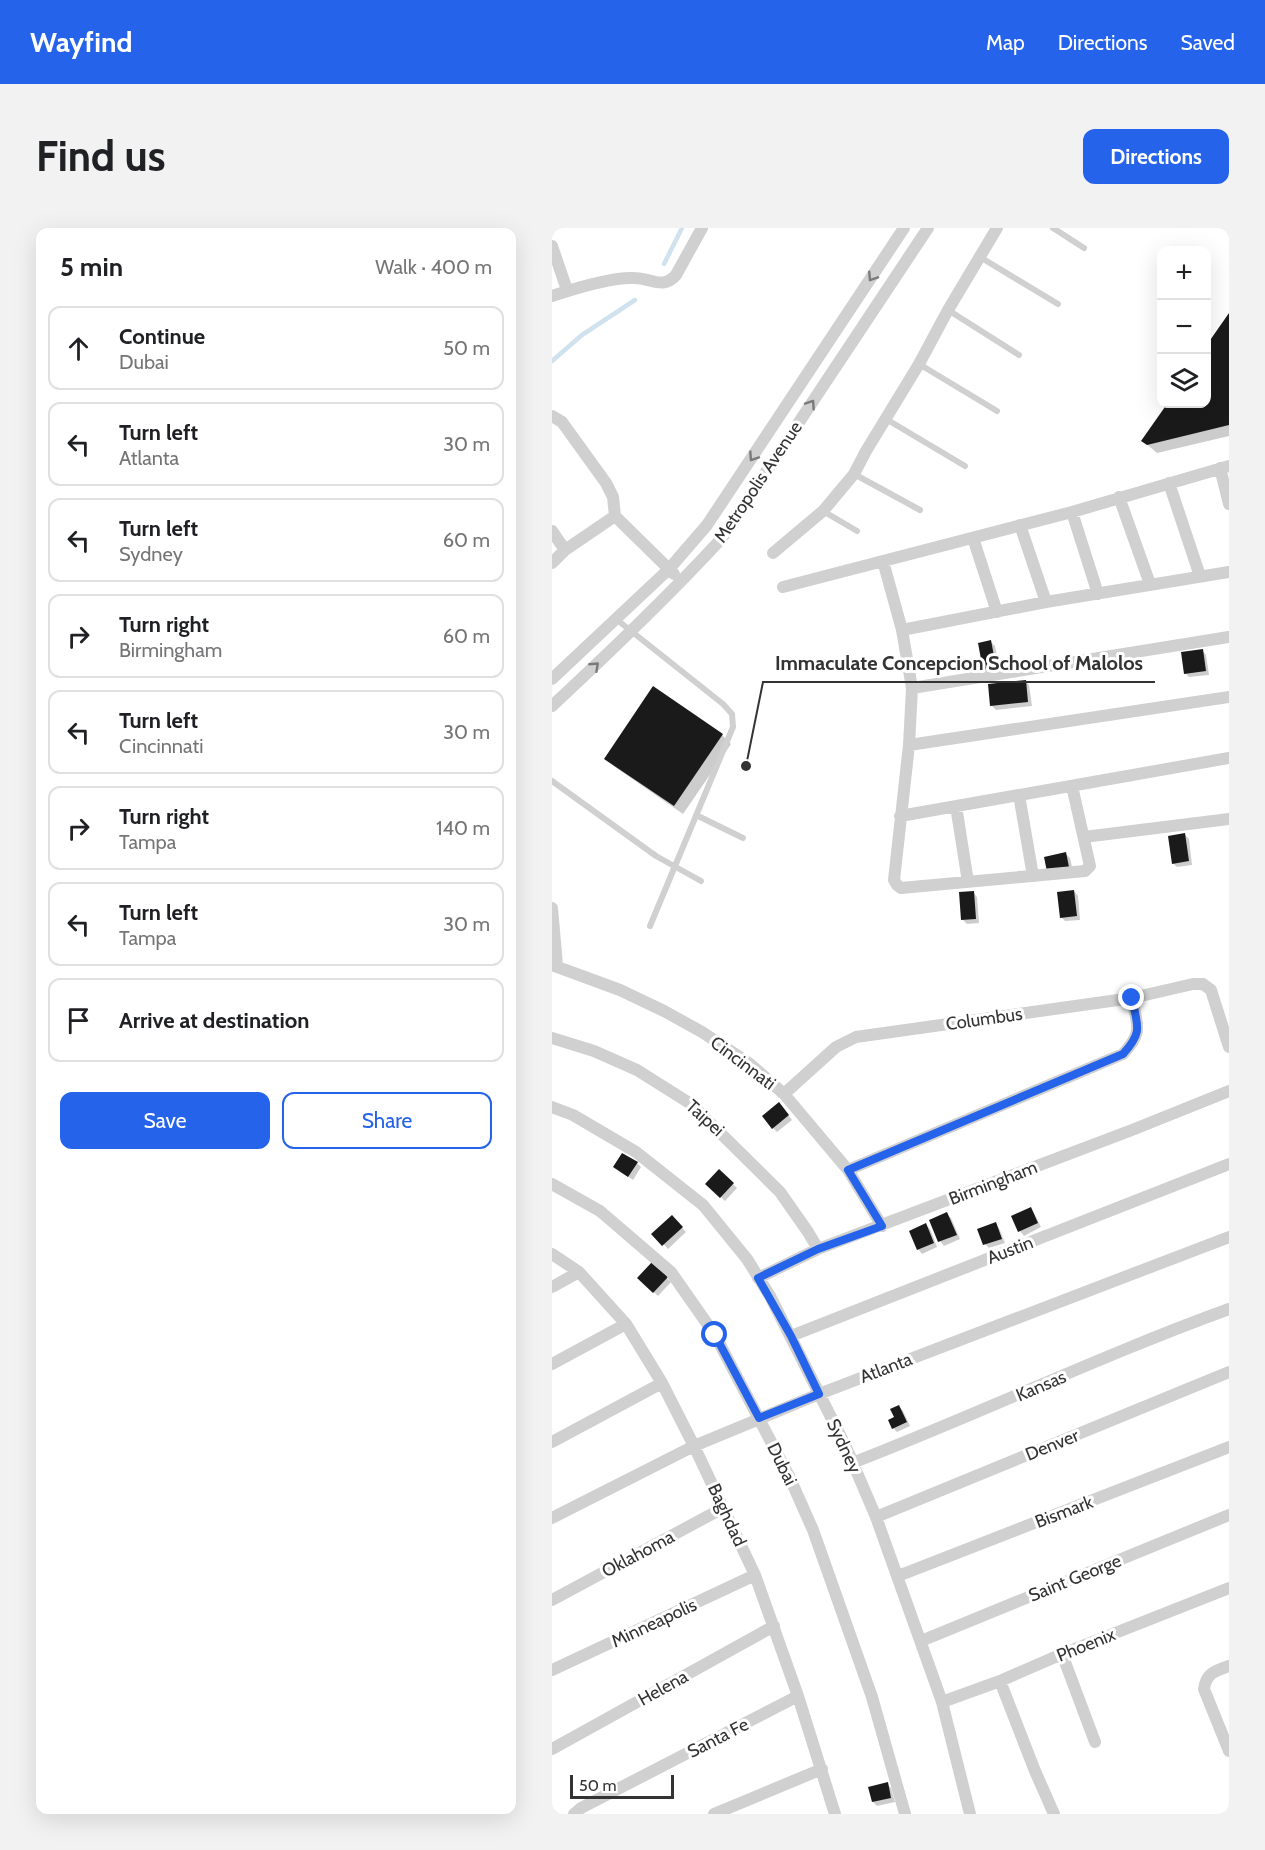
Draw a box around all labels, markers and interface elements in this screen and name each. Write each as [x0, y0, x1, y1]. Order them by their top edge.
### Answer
text: Wayfind [30, 25, 132, 59]
text: Map [986, 30, 1025, 55]
text: Directions [1058, 30, 1147, 55]
text: Saved [1180, 30, 1235, 55]
button: Directions [1083, 129, 1229, 184]
text: Find us [36, 130, 165, 182]
map controls [1157, 246, 1211, 408]
button: + [1157, 246, 1211, 300]
text: 5 min [60, 251, 123, 283]
text: Walk · 400 m [375, 255, 492, 279]
one-way arrow [868, 270, 879, 281]
button: − [1157, 300, 1211, 354]
text: Continue [119, 323, 205, 350]
icon: ahead [62, 332, 95, 365]
text: 50 m [443, 336, 490, 360]
text: Dubai [119, 350, 169, 374]
button: layers [1157, 354, 1211, 408]
one-way arrow [804, 399, 815, 410]
street label: Metropolis Avenue [709, 417, 807, 547]
text: Turn left [119, 419, 198, 446]
icon: left [62, 428, 95, 461]
text: 30 m [443, 432, 490, 456]
text: Atlanta [119, 446, 179, 470]
one-way arrow [749, 451, 760, 462]
text: Turn left [119, 515, 198, 542]
icon: left [62, 524, 95, 557]
text: 60 m [443, 528, 490, 552]
text: Sydney [119, 542, 183, 566]
text: Turn right [119, 611, 209, 638]
icon: right [62, 620, 95, 653]
text: 60 m [443, 624, 490, 648]
text: Birmingham [119, 638, 222, 662]
callout: Immaculate Concepcion School of Malolos [763, 644, 1155, 682]
text: Immaculate Concepcion School of Malolos [775, 651, 1143, 675]
one-way arrow [588, 662, 598, 673]
text: Turn left [119, 707, 198, 734]
icon: left [62, 716, 95, 749]
text: 30 m [443, 720, 490, 744]
text: Cincinnati [119, 734, 203, 758]
text: Turn right [119, 803, 209, 830]
icon: right [62, 812, 95, 845]
text: 140 m [436, 816, 490, 840]
text: Tampa [119, 830, 176, 854]
text: Turn left [119, 899, 198, 926]
icon: left [62, 908, 95, 941]
text: 30 m [443, 912, 490, 936]
text: Tampa [119, 926, 176, 950]
route end [1118, 984, 1144, 1010]
street label: Columbus [944, 1003, 1024, 1035]
icon: arrive [62, 1004, 95, 1037]
text: Arrive at destination [119, 1007, 309, 1034]
street label: Cincinnati [706, 1031, 780, 1095]
button: Save [60, 1092, 270, 1149]
button: Share [282, 1092, 492, 1149]
street label: Taipei [681, 1095, 729, 1141]
street label: Birmingham [946, 1156, 1040, 1210]
street label: Austin [984, 1231, 1036, 1269]
route start [701, 1321, 727, 1347]
street label: Atlanta [857, 1348, 916, 1388]
street label: Kansas [1013, 1366, 1069, 1406]
street label: Sydney [822, 1415, 866, 1477]
street label: Denver [1022, 1424, 1082, 1466]
street label: Dubai [762, 1439, 802, 1489]
street label: Baghdad [703, 1480, 751, 1550]
street label: Bismark [1032, 1491, 1097, 1533]
street label: Oklahoma [598, 1526, 678, 1582]
street label: Saint George [1025, 1549, 1125, 1607]
street label: Minneapolis [608, 1594, 700, 1652]
street label: Phoenix [1053, 1623, 1119, 1667]
street label: Helena [634, 1665, 692, 1711]
street label: Santa Fe [684, 1713, 752, 1763]
scale bar [570, 1772, 674, 1800]
text: 50 m [579, 1776, 616, 1795]

